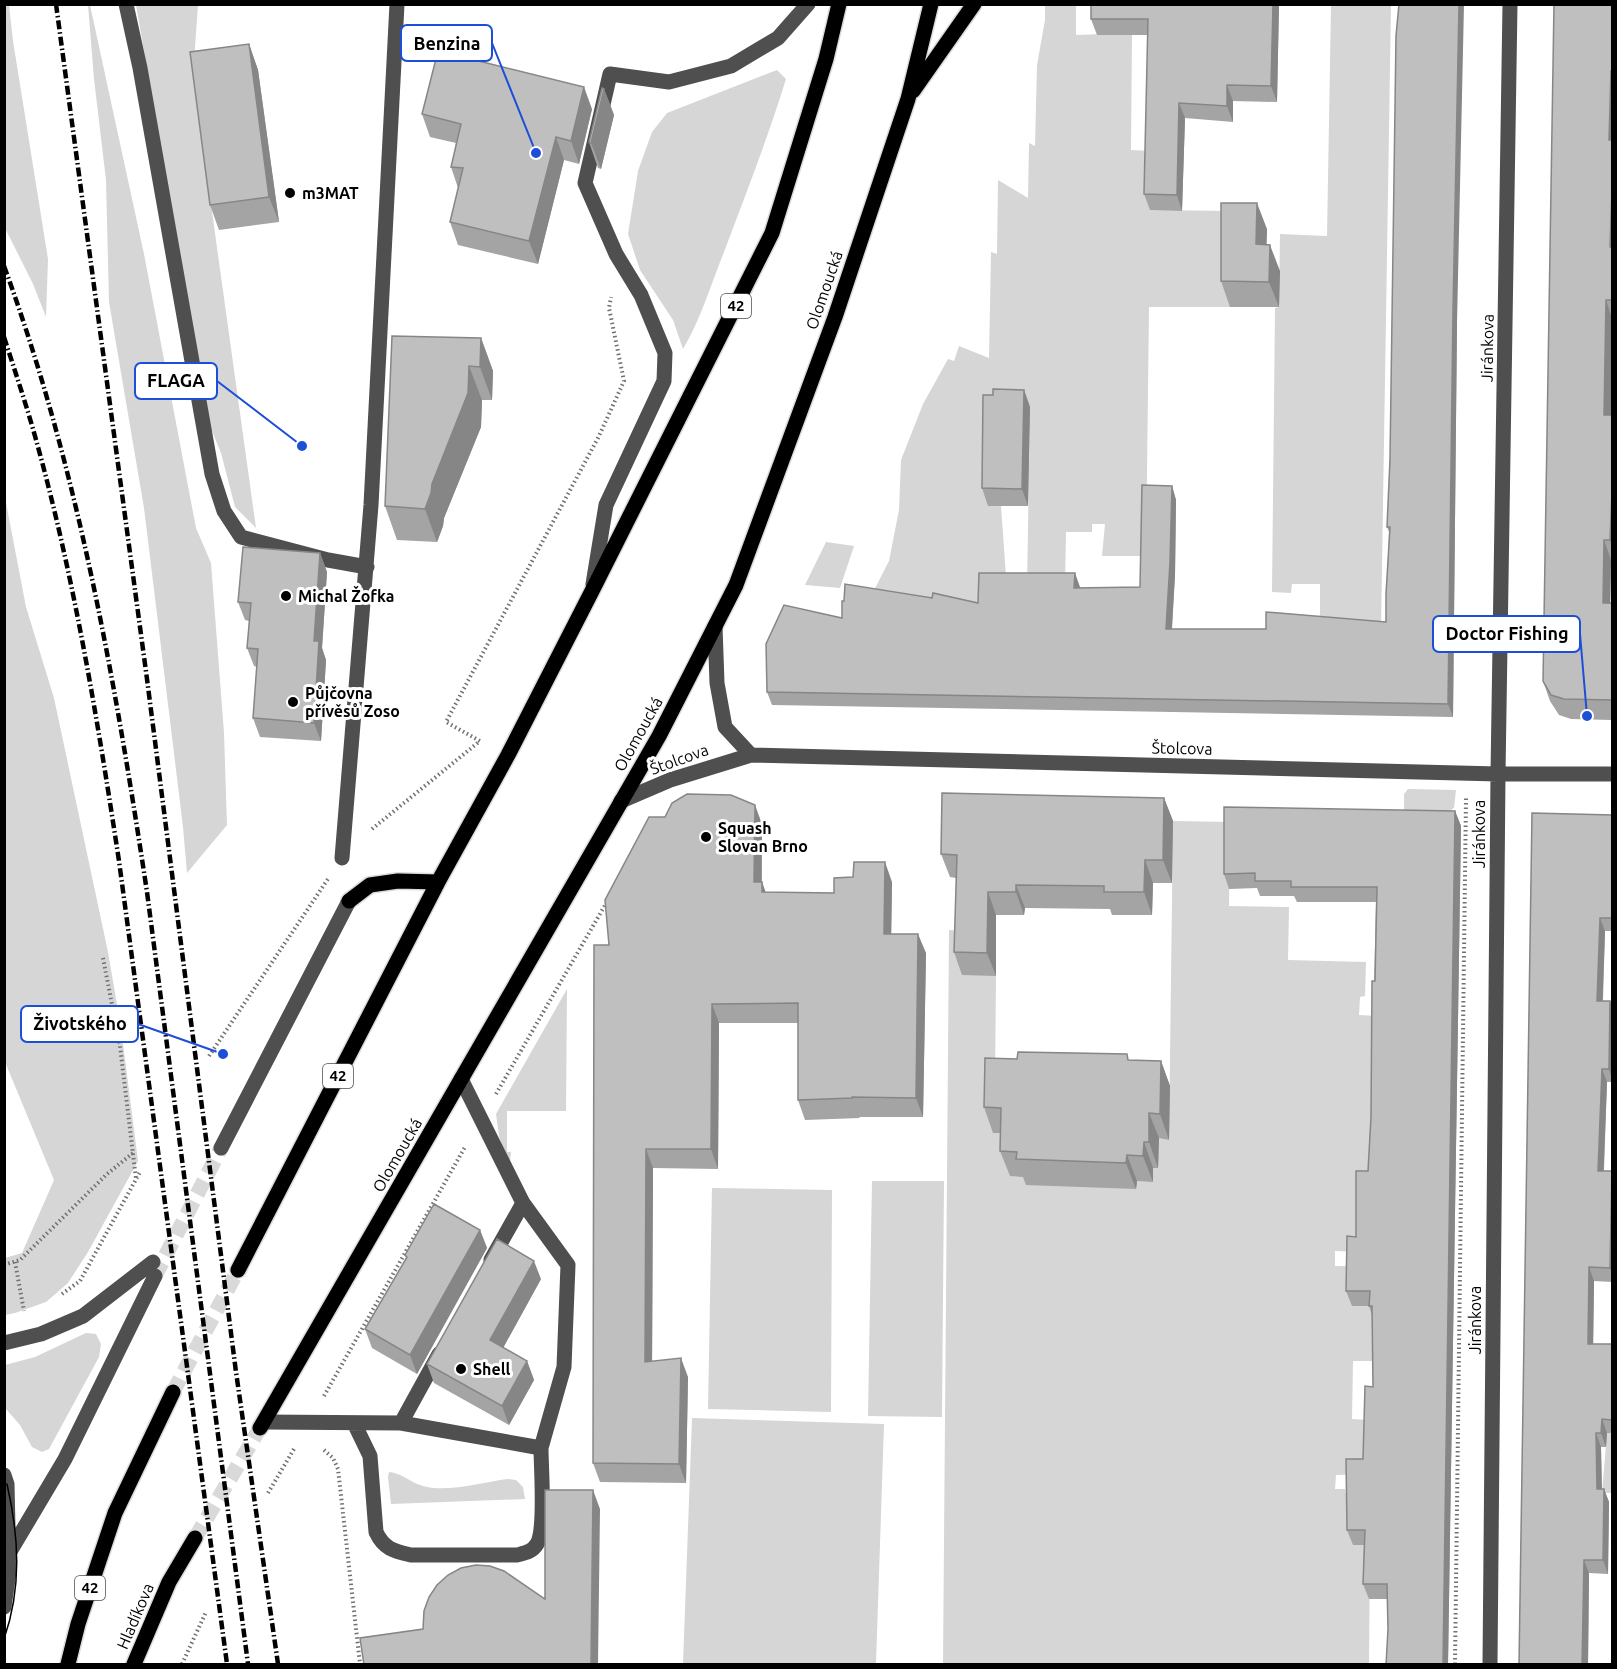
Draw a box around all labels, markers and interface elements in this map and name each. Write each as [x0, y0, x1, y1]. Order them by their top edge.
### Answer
callout: Benzina [401, 25, 492, 61]
text: Benzina [414, 33, 480, 53]
place label: m3MAT [302, 184, 359, 202]
marker: m3MAT [283, 186, 297, 200]
street label: Olomoucká [802, 248, 846, 332]
road number: 42 [721, 294, 751, 318]
street label: Jiránkova [1477, 314, 1497, 382]
callout: FLAGA [135, 363, 217, 399]
text: FLAGA [147, 370, 205, 390]
place label: Michal Žofka [298, 585, 394, 605]
marker: Michal Žofka [279, 589, 293, 603]
callout: Doctor Fishing [1433, 616, 1580, 652]
text: Doctor Fishing [1445, 623, 1569, 643]
place label: Půjčovna přívěsů Zoso [305, 684, 400, 720]
street label: Olomoucká [610, 694, 666, 774]
marker: Půjčovna přívěsů Zoso [286, 695, 300, 709]
street label: Štolcova [1151, 737, 1213, 758]
street label: Štolcova [647, 739, 711, 778]
street label: Jiránkova [1470, 800, 1488, 868]
place label: Squash Slovan Brno [718, 819, 808, 855]
marker: Squash Slovan Brno [699, 830, 713, 844]
callout: Životského [21, 1006, 138, 1042]
text: Životského [33, 1012, 127, 1033]
road number: 42 [323, 1064, 353, 1088]
street label: Olomoucká [369, 1115, 425, 1195]
street label: Jiránkova [1466, 1286, 1484, 1354]
place label: Shell [473, 1360, 511, 1378]
marker: Shell [454, 1362, 468, 1376]
road number: 42 [75, 1576, 105, 1600]
street label: Hladíkova [113, 1580, 157, 1652]

